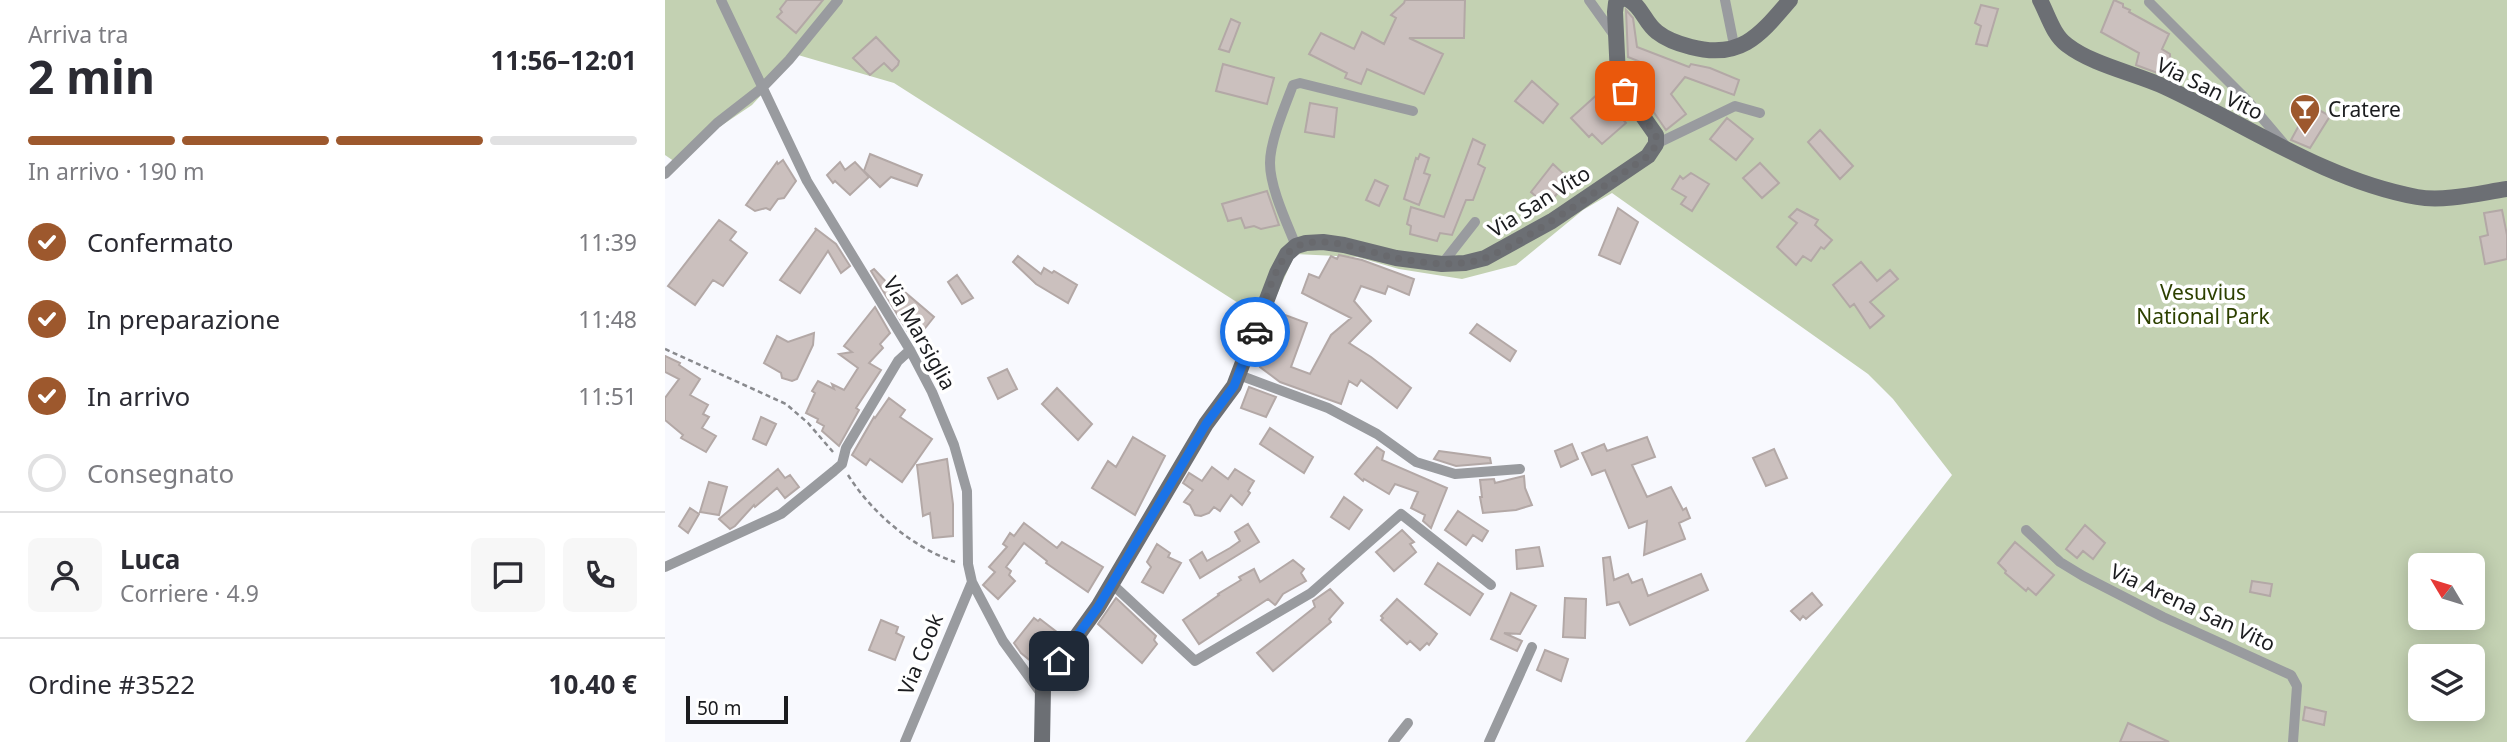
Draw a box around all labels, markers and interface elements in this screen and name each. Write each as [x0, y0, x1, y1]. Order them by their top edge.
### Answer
text: Arriva tra [28, 18, 128, 50]
text: 11:56–12:01 [490, 42, 637, 78]
text: 2 min [28, 45, 155, 107]
street label: Via San Vito [2152, 50, 2268, 126]
pin [1595, 61, 1655, 121]
icon: bag [1606, 72, 1644, 110]
bar icon: Cratere [2288, 92, 2322, 136]
place label: Cratere [2328, 95, 2401, 123]
text: In arrivo · 190 m [28, 155, 205, 187]
street label: Via San Vito [1483, 159, 1595, 243]
icon: check [28, 223, 66, 261]
text: Confermato [87, 224, 234, 260]
text: 11:39 [578, 226, 637, 258]
street label: Via Marsiglia [877, 271, 963, 395]
park label: Vesuvius National Park [2136, 278, 2271, 330]
courier [1220, 297, 1290, 367]
icon: check [28, 300, 66, 338]
text: In preparazione [87, 301, 280, 337]
text: 11:48 [578, 303, 637, 335]
icon: car [1236, 313, 1274, 351]
icon: check [28, 377, 66, 415]
text: In arrivo [87, 378, 190, 414]
text: 11:51 [578, 380, 637, 412]
text: Consegnato [87, 455, 234, 491]
button: person [28, 538, 102, 612]
button: chat [471, 538, 545, 612]
button: phone [563, 538, 637, 612]
text: Luca [120, 541, 180, 577]
north arrow [2408, 553, 2485, 630]
map controls [2408, 553, 2485, 721]
street label: Via Arena San Vito [2106, 556, 2280, 658]
text: Corriere · 4.9 [120, 577, 259, 609]
street label: Via Cook [891, 609, 949, 699]
pin [1029, 631, 1089, 691]
icon: home [1040, 642, 1078, 680]
button: layers [2408, 644, 2485, 721]
text: Ordine #3522 [28, 666, 195, 702]
text: 10.40 € [549, 666, 637, 702]
scale bar [686, 693, 787, 725]
text: 50 m [697, 695, 741, 721]

